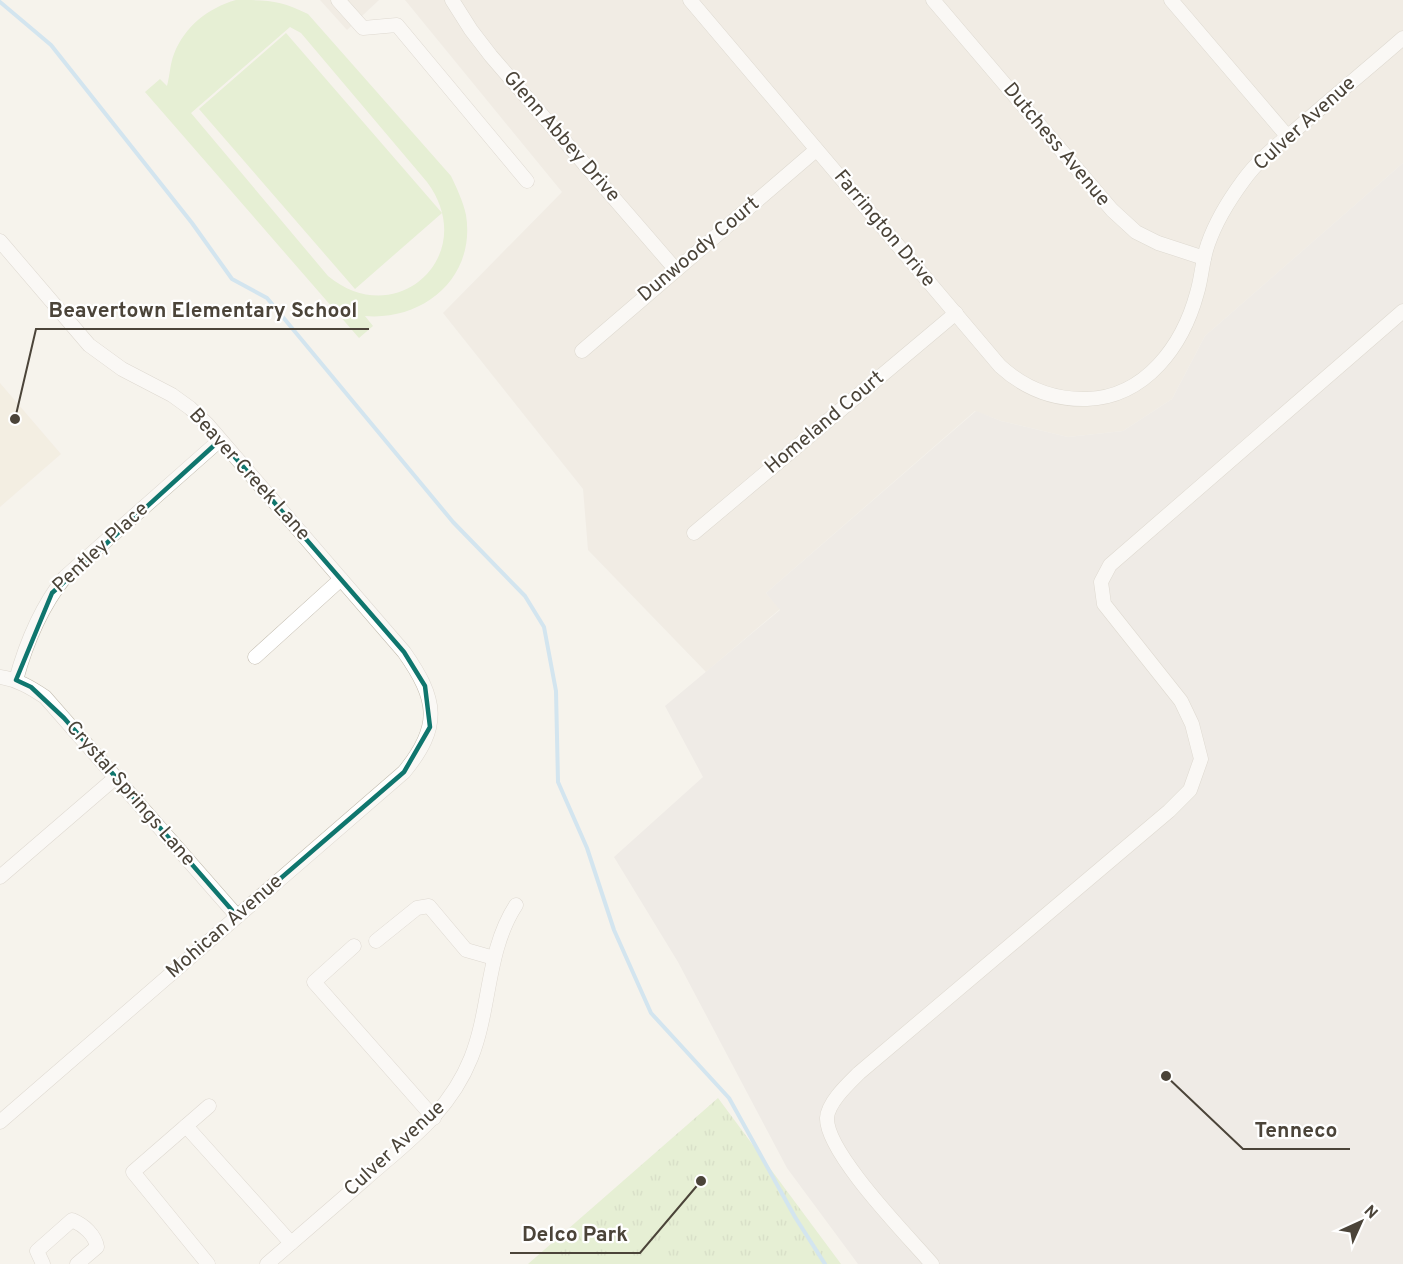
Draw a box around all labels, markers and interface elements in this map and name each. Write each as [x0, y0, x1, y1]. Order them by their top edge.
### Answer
street label: Glenn Abbey Drive [497, 66, 625, 208]
street label: Culver Avenue [1248, 71, 1362, 177]
street label: Dutchess Avenue [997, 78, 1115, 212]
street label: Farrington Drive [827, 165, 941, 293]
street label: Dunwoody Court [633, 192, 765, 308]
callout: Beavertown Elementary School [36, 290, 369, 329]
text: Beavertown Elementary School [49, 298, 357, 325]
street label: Homeland Court [760, 366, 890, 480]
street label: Beaver Creek Lane [183, 403, 315, 547]
street label: Pentley Place [47, 497, 155, 599]
street label: Crystal Springs Lane [59, 716, 201, 872]
street label: Mohican Avenue [161, 869, 289, 985]
street label: Culver Avenue [339, 1095, 451, 1203]
callout: Tenneco [1243, 1110, 1350, 1149]
text: Tenneco [1255, 1118, 1337, 1145]
north arrow [1331, 1192, 1391, 1252]
text: N [1359, 1202, 1381, 1224]
callout: Delco Park [510, 1214, 640, 1253]
text: Delco Park [522, 1222, 628, 1249]

